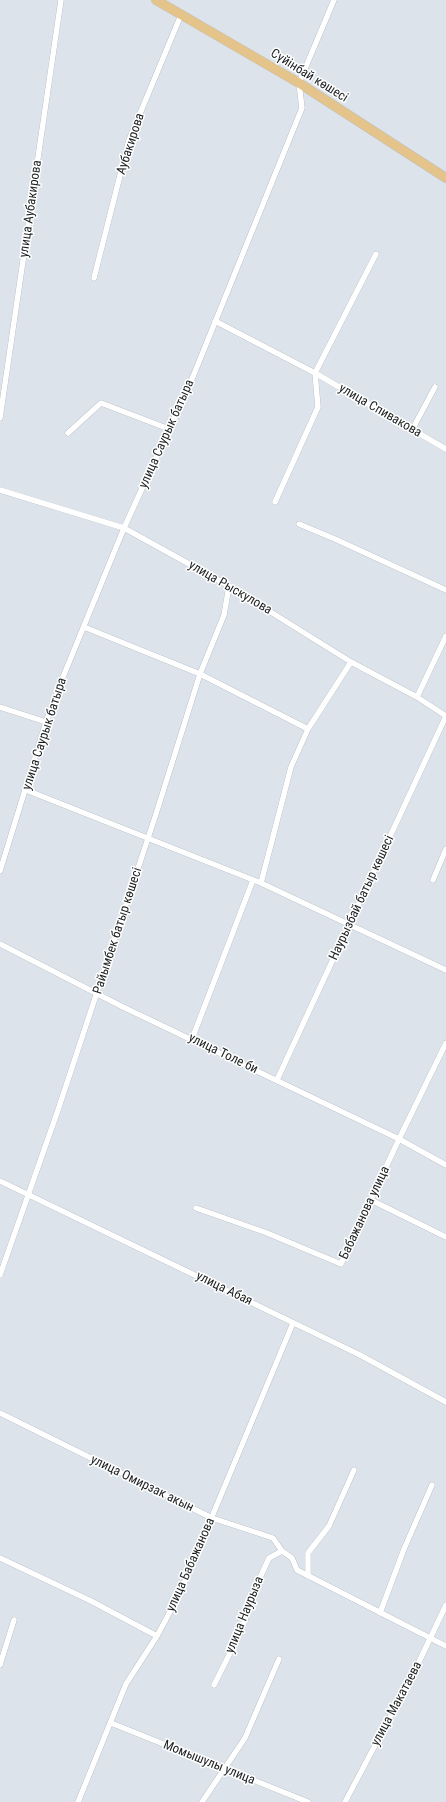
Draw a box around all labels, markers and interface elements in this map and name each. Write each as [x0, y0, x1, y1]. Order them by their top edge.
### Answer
street label: Сүйінбай көшесі [267, 46, 351, 106]
street label: Аубакирова [114, 111, 148, 177]
street label: улица Аубакирова [16, 159, 46, 259]
street label: улица Саурык батыра [136, 377, 198, 491]
street label: улица Спивакова [336, 381, 424, 441]
street label: улица Рыскулова [185, 558, 275, 618]
street label: улица Саурык батыра [19, 676, 71, 792]
street label: Наурызбай батыр көшесі [326, 833, 398, 963]
street label: Райымбек батыр көшесі [90, 866, 146, 996]
street label: улица Толе би [186, 1030, 260, 1078]
street label: Бабажанова улица [337, 1164, 393, 1262]
street label: улица Абая [193, 1269, 255, 1309]
street label: улица Омирзак акын [88, 1452, 196, 1516]
street label: улица Бабажанова [163, 1516, 219, 1614]
street label: улица Наурыза [223, 1574, 267, 1656]
street label: улица Макатаева [368, 1659, 426, 1749]
street label: Момышулы улица [161, 1737, 257, 1789]

